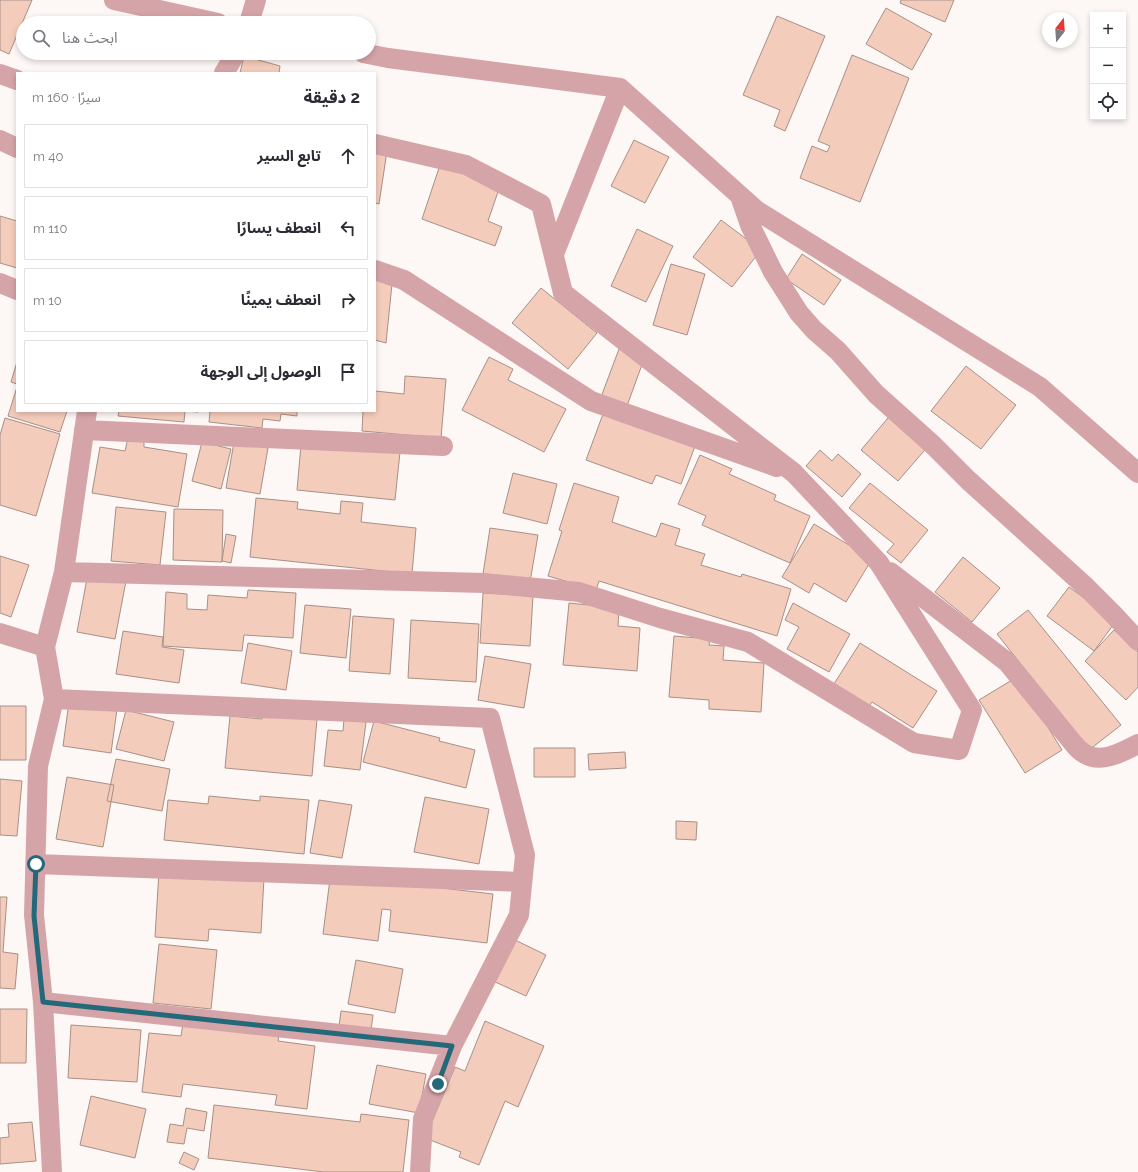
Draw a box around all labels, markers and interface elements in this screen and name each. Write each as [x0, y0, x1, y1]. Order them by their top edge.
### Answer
north arrow [1042, 12, 1078, 48]
map controls [1090, 12, 1126, 120]
button: + [1090, 12, 1126, 48]
search box [16, 16, 376, 60]
icon: search [30, 27, 52, 49]
text: ابحث هنا [62, 29, 118, 47]
button: − [1090, 48, 1126, 84]
button: locate [1090, 84, 1126, 120]
text: 2 دقيقة [304, 87, 360, 107]
text: سيرًا · 160 m [32, 90, 101, 105]
icon: ahead [337, 145, 359, 167]
text: تابع السير [257, 147, 321, 165]
text: 40 m [33, 149, 63, 164]
icon: left [337, 217, 359, 239]
text: انعطف يسارًا [237, 219, 321, 237]
text: 110 m [33, 221, 67, 236]
icon: right [337, 289, 359, 311]
text: انعطف يمينًا [241, 291, 321, 309]
text: 10 m [33, 293, 62, 308]
icon: arrive [337, 361, 359, 383]
text: الوصول إلى الوجهة [201, 363, 321, 381]
route start [27, 855, 45, 873]
route end [429, 1075, 447, 1093]

